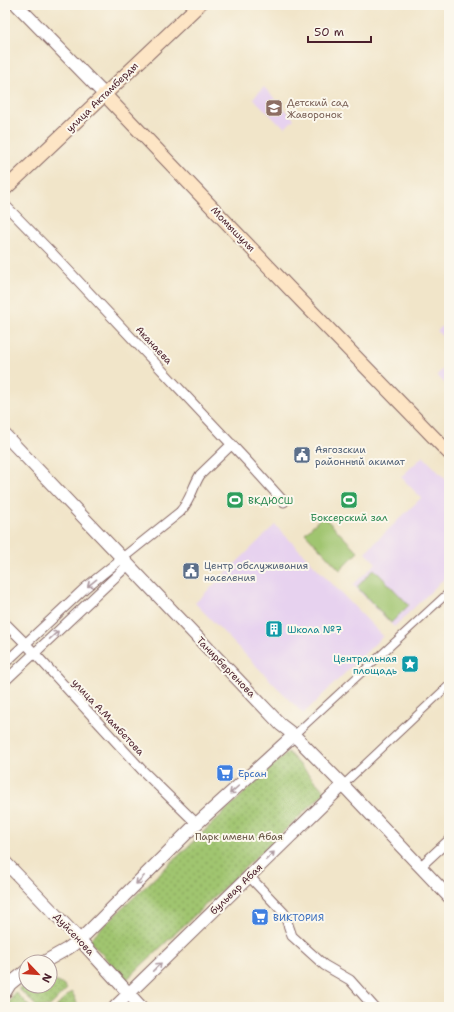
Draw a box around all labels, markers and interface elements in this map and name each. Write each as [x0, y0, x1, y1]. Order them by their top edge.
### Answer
scale bar [308, 18, 371, 44]
text: 50 m [314, 24, 344, 40]
street label: улица Актамберды [63, 59, 141, 135]
place label: Детский сад Жаворонок [287, 96, 349, 121]
school or university icon: Детский сад Жаворонок [264, 98, 284, 118]
street label: Момышулы [208, 204, 258, 254]
street label: Аканаева [133, 323, 176, 367]
place label: Аягозскии районный акимат [315, 443, 406, 468]
public building icon: Аягозскии районный акимат [292, 445, 312, 465]
sports icon: ВКДЮСШ [225, 490, 245, 510]
sports icon: Боксерский зал [339, 490, 359, 510]
place label: ВКДЮСШ [248, 494, 293, 507]
place label: Боксерский зал [310, 511, 388, 524]
place label: Центр обслуживания населения [204, 559, 308, 584]
public building icon: Центр обслуживания населения [181, 561, 201, 581]
one-way arrow [86, 578, 97, 587]
building icon: Школа №7 [264, 619, 284, 639]
place label: Школа №7 [287, 623, 342, 636]
one-way arrow [49, 630, 59, 640]
street label: Танирбергенова [194, 634, 259, 701]
place label: Центральная площадь [333, 652, 397, 677]
place icon: Центральная площадь [400, 654, 420, 674]
street label: улица А.Мамбетова [69, 676, 148, 759]
supermarket icon: Ерсан [215, 763, 235, 783]
place label: Ерсан [238, 767, 267, 780]
one-way arrow [229, 785, 239, 795]
park label: Парк имени Абая [195, 830, 283, 843]
one-way arrow [265, 851, 275, 861]
street label: бульвар Абая [207, 861, 265, 917]
one-way arrow [135, 875, 145, 885]
supermarket icon: ВИКТОРИЯ [250, 907, 270, 927]
street label: Дуйсенова [51, 910, 98, 959]
place label: ВИКТОРИЯ [273, 911, 324, 924]
north arrow [18, 954, 58, 994]
one-way arrow [152, 962, 162, 971]
text: N [38, 971, 55, 985]

